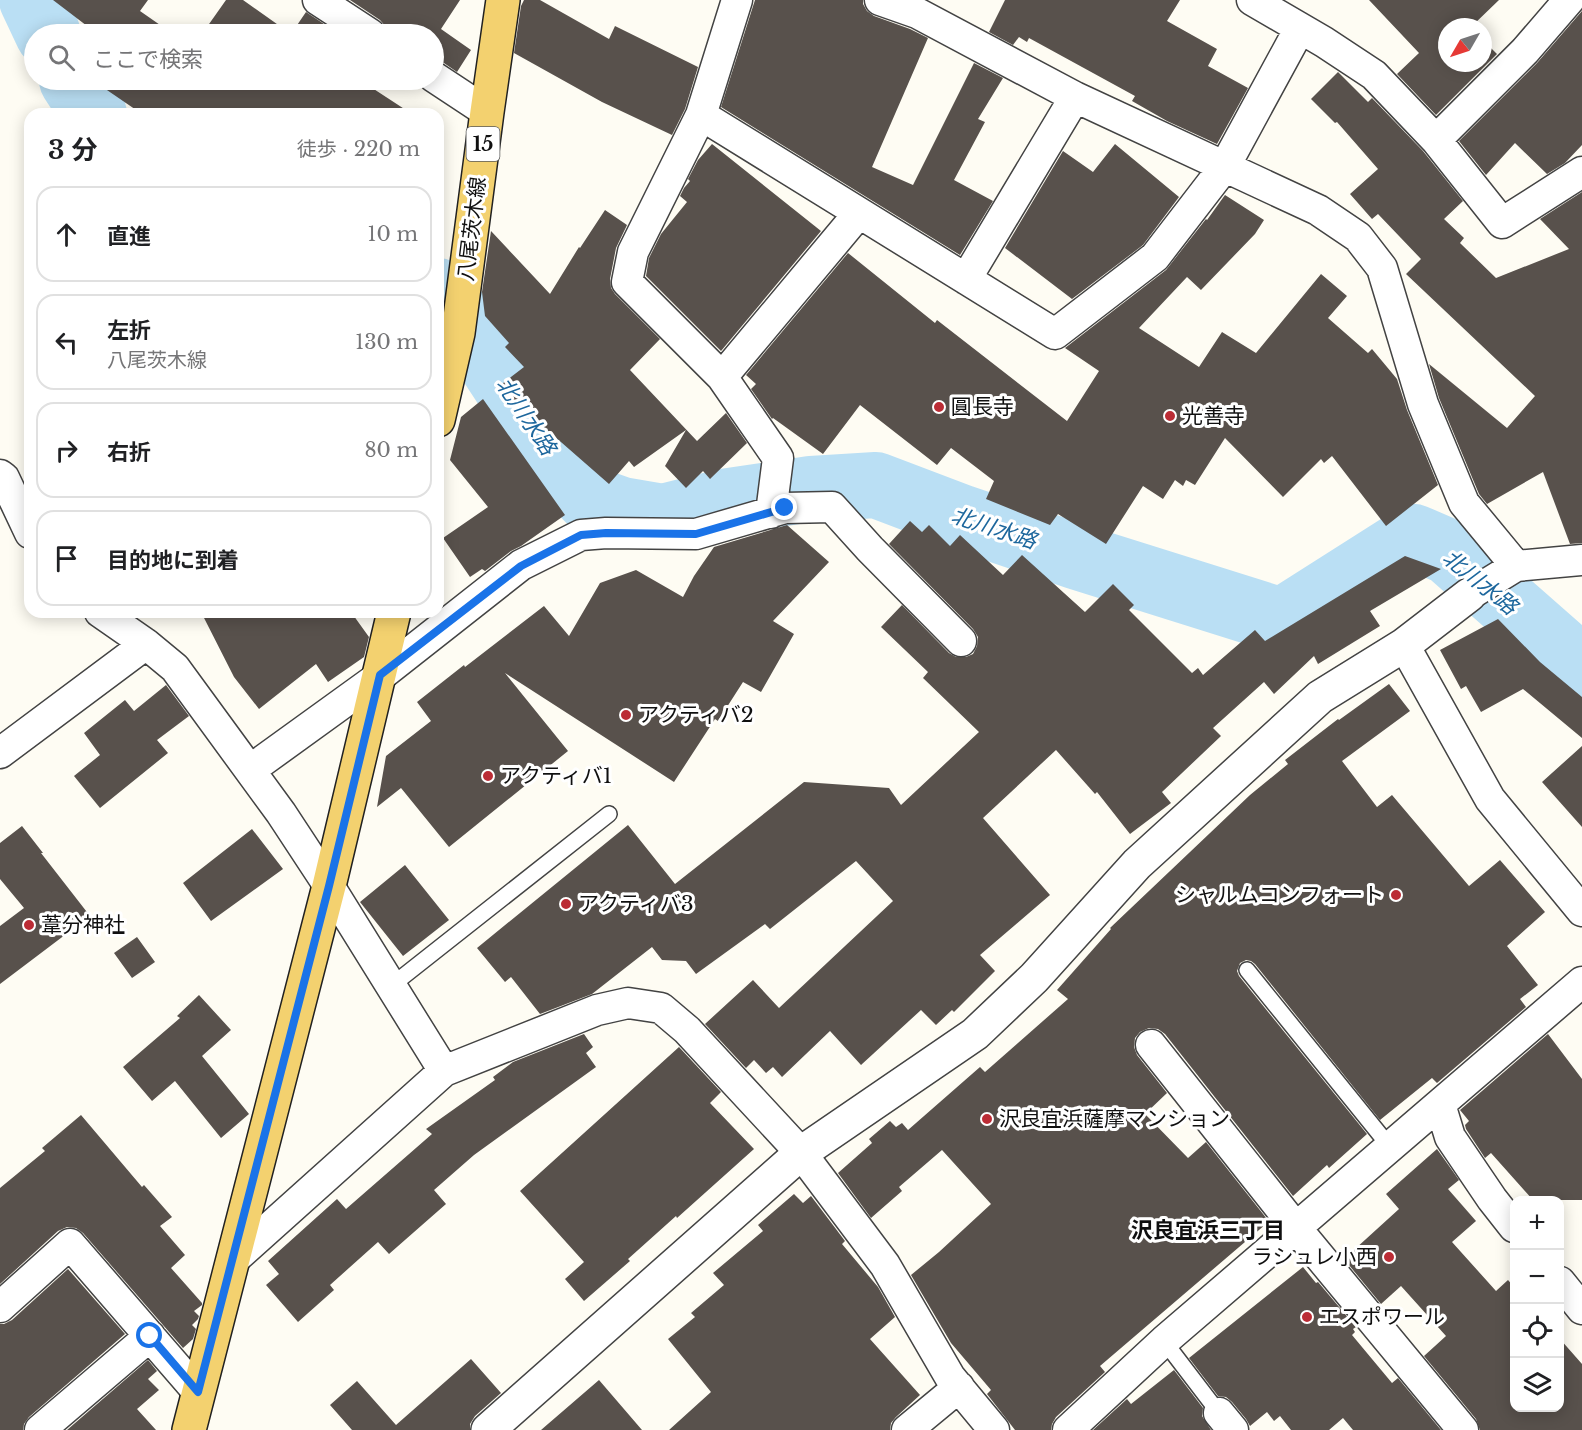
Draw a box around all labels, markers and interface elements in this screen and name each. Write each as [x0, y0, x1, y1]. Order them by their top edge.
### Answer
north arrow [1438, 18, 1492, 72]
search box [24, 24, 444, 90]
icon: search [45, 41, 78, 74]
text: ここで検索 [93, 46, 203, 73]
road number: 15 [466, 127, 500, 161]
text: 3 分 [48, 134, 97, 166]
text: 徒歩 · 220 m [297, 137, 420, 161]
street label: 八尾茨木線 [453, 175, 491, 283]
icon: ahead [50, 218, 83, 251]
text: 10 m [368, 222, 418, 246]
text: 直進 [107, 223, 151, 250]
text: 左折 [107, 317, 151, 344]
icon: left [50, 326, 83, 359]
text: 130 m [355, 330, 418, 354]
text: 八尾茨木線 [107, 348, 207, 372]
water label: 北川水路 [490, 372, 563, 462]
place label: 圓長寺 [951, 394, 1014, 420]
marker: 圓長寺 [932, 400, 946, 414]
place label: 光善寺 [1182, 403, 1245, 429]
marker: 光善寺 [1163, 409, 1177, 423]
icon: right [50, 434, 83, 467]
text: 80 m [364, 438, 418, 462]
text: 右折 [107, 439, 151, 466]
route end [771, 494, 797, 520]
water label: 北川水路 [948, 502, 1042, 555]
icon: arrive [50, 542, 83, 575]
water label: 北川水路 [1437, 544, 1524, 621]
text: 目的地に到着 [107, 547, 239, 574]
place label: アクティバ2 [638, 702, 754, 728]
marker: アクティバ2 [619, 708, 633, 722]
place label: アクティバ1 [500, 763, 612, 789]
marker: アクティバ1 [481, 769, 495, 783]
place label: シャルムコンフォート [1175, 882, 1384, 908]
marker: シャルムコンフォート [1389, 888, 1403, 902]
place label: アクティバ3 [578, 891, 694, 917]
marker: アクティバ3 [559, 897, 573, 911]
place label: 葦分神社 [41, 912, 125, 938]
marker: 葦分神社 [22, 918, 36, 932]
place label: 沢良宜浜薩摩マンション [999, 1106, 1230, 1132]
marker: 沢良宜浜薩摩マンション [980, 1112, 994, 1126]
map controls [1510, 1196, 1564, 1412]
button: + [1510, 1196, 1564, 1250]
district label: 沢良宜浜三丁目 [1131, 1217, 1285, 1244]
place label: ラシュレ小西 [1252, 1244, 1377, 1270]
marker: ラシュレ小西 [1382, 1250, 1396, 1264]
button: − [1510, 1250, 1564, 1304]
place label: エスポワール [1319, 1304, 1445, 1330]
button: locate [1510, 1304, 1564, 1358]
marker: エスポワール [1300, 1310, 1314, 1324]
route start [136, 1322, 162, 1348]
button: layers [1510, 1358, 1564, 1412]

